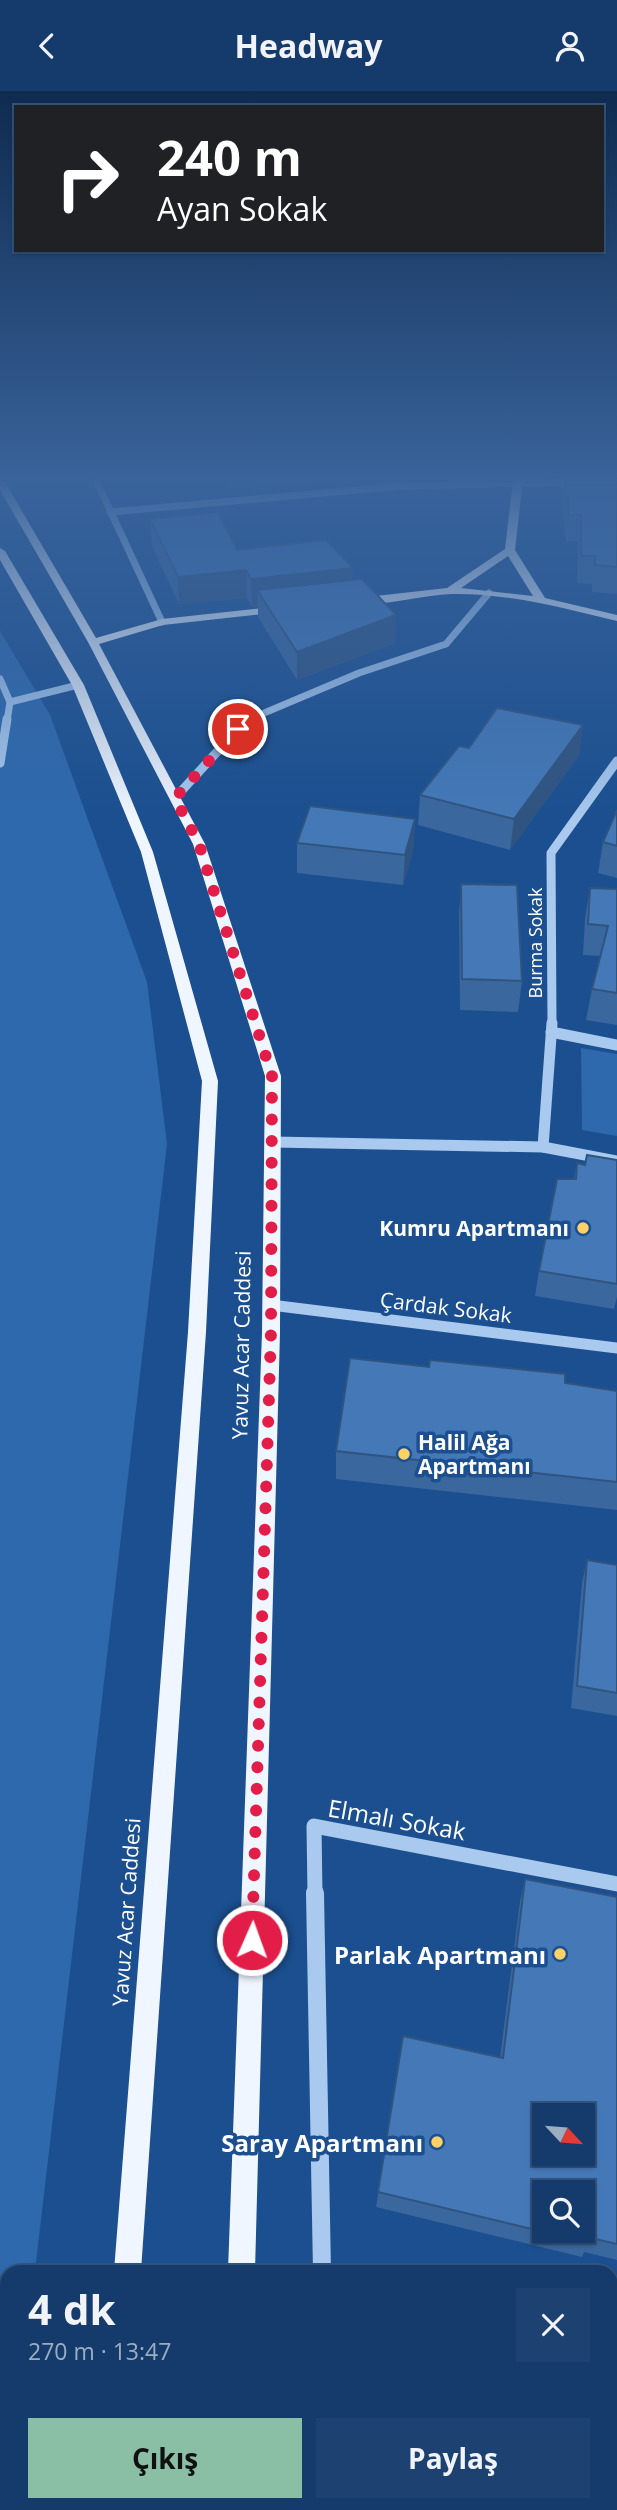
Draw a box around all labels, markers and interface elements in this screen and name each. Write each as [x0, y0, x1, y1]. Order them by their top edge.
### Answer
text: Headway [235, 24, 382, 67]
icon: back [28, 27, 66, 65]
icon: person [551, 27, 589, 65]
text: 240 m [157, 124, 302, 190]
icon: right [42, 133, 133, 224]
text: Ayan Sokak [157, 187, 327, 230]
pin [208, 699, 268, 759]
icon: arrive [219, 710, 257, 748]
street label: Burma Sokak [523, 887, 547, 998]
place label: Kumru Apartmanı [379, 1214, 569, 1242]
marker: Kumru Apartmanı [575, 1220, 591, 1236]
street label: Yavuz Acar Caddesi [225, 1250, 257, 1440]
street label: Çardak Sokak [379, 1285, 513, 1329]
place label: Halil Ağa Apartmanı [418, 1428, 531, 1480]
marker: Halil Ağa Apartmanı [396, 1446, 412, 1462]
street label: Elmalı Sokak [325, 1791, 469, 1847]
street label: Yavuz Acar Caddesi [105, 1817, 147, 2007]
position arrow [215, 1903, 289, 1977]
place label: Parlak Apartmanı [334, 1938, 546, 1971]
marker: Parlak Apartmanı [552, 1946, 568, 1962]
north arrow [532, 2103, 595, 2167]
map controls [532, 2103, 595, 2243]
place label: Saray Apartmanı [221, 2126, 423, 2159]
marker: Saray Apartmanı [429, 2134, 445, 2150]
button: search [532, 2180, 595, 2243]
text: 4 dk [28, 2280, 116, 2337]
button: close [516, 2288, 590, 2362]
text: 270 m · 13:47 [28, 2335, 171, 2367]
button: Çıkış [28, 2418, 302, 2498]
button: Paylaş [316, 2418, 590, 2498]

